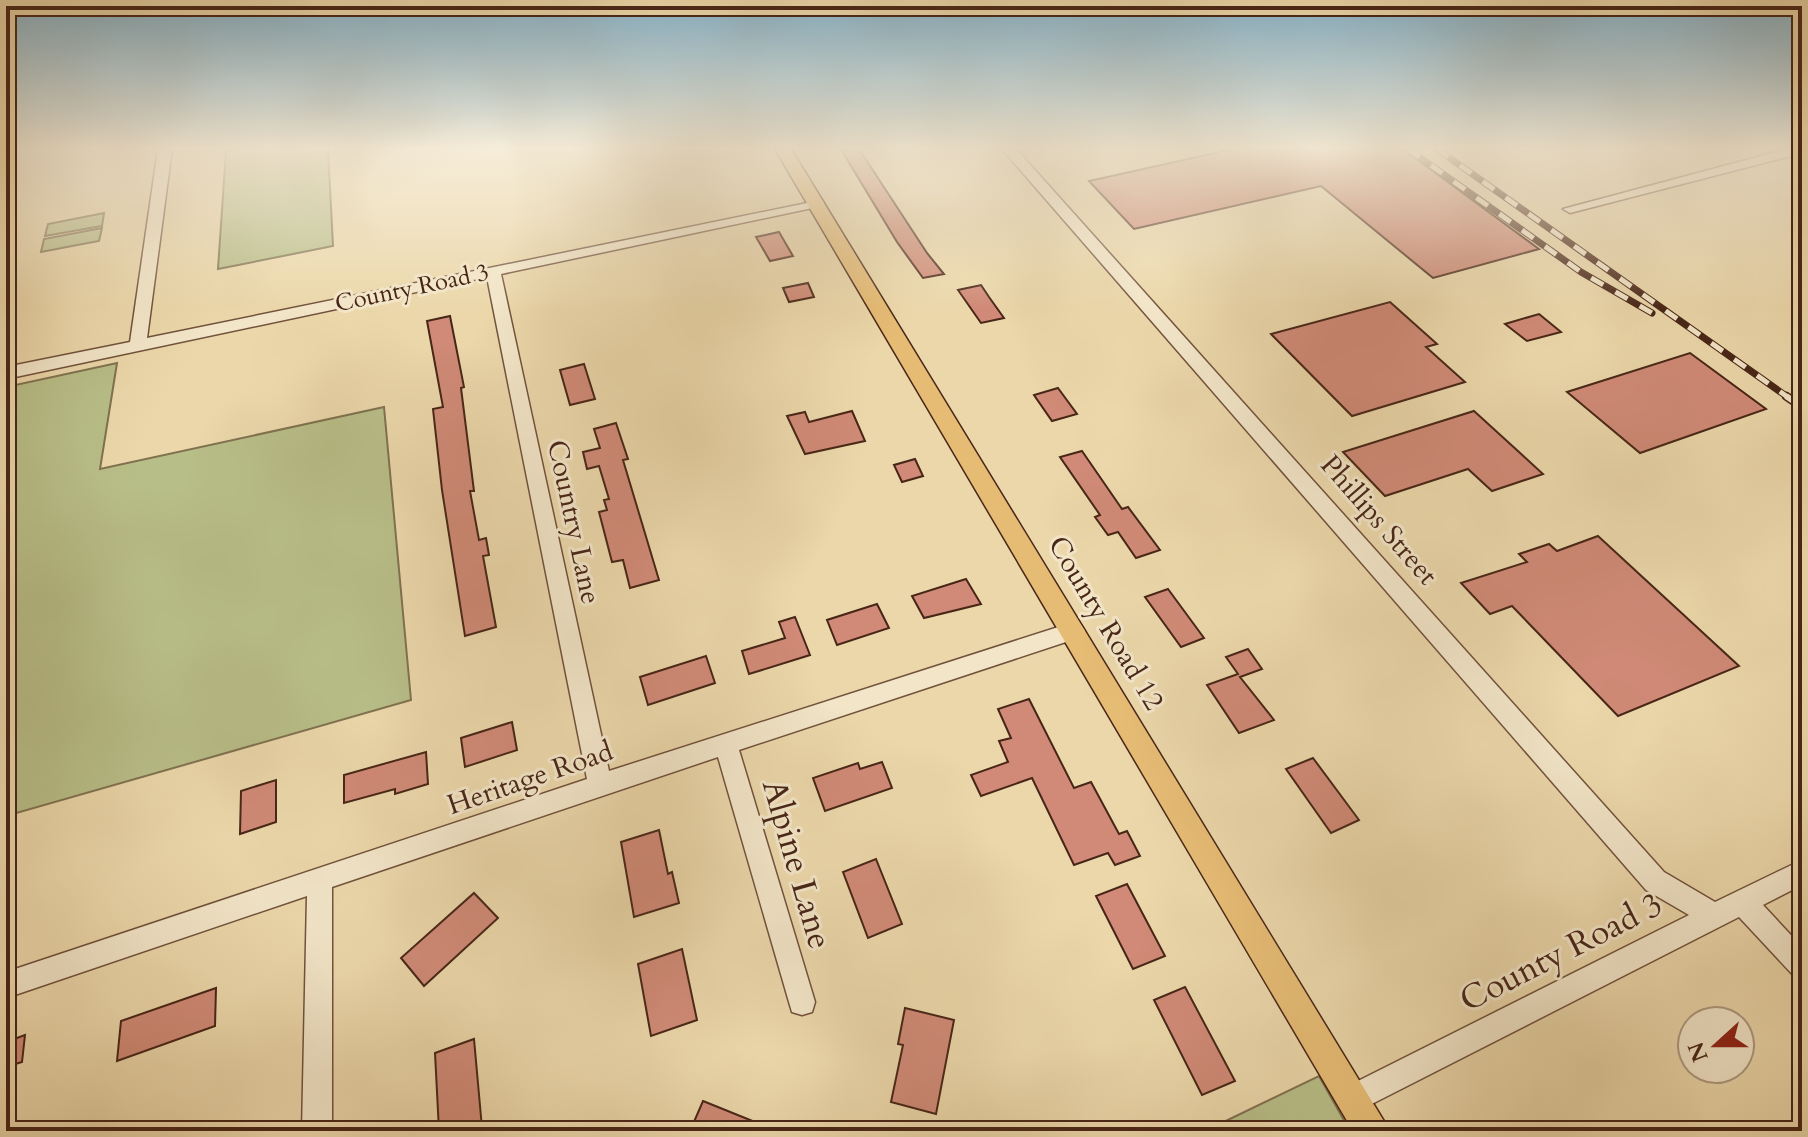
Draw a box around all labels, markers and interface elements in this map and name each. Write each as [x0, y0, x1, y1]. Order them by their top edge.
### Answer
street label: County Road 3 [332, 256, 492, 320]
street label: Country Lane [538, 436, 610, 608]
street label: Phillips Street [1312, 447, 1446, 593]
street label: County Road 12 [1039, 529, 1173, 717]
street label: Heritage Road [442, 732, 618, 824]
street label: Alpine Lane [751, 774, 843, 954]
street label: County Road 3 [1452, 881, 1670, 1023]
north arrow [1676, 1005, 1756, 1085]
text: N [1681, 1038, 1716, 1066]

